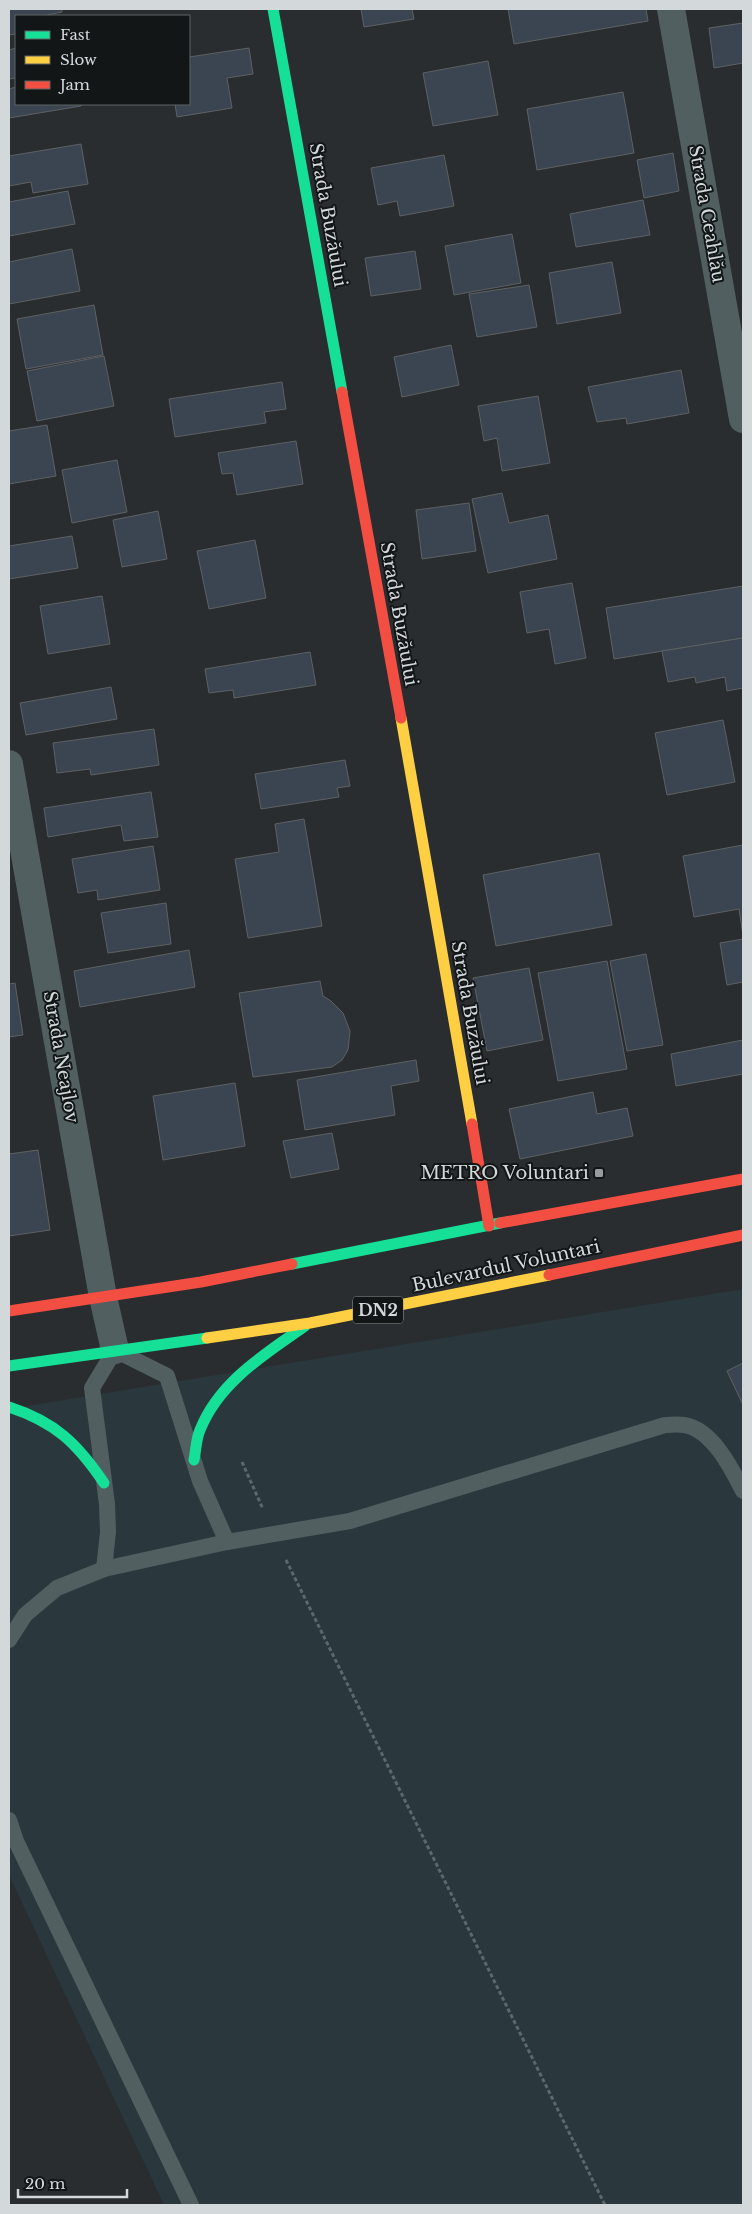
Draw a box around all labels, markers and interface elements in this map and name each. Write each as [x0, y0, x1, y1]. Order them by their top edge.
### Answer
legend [15, 15, 190, 105]
text: Fast [60, 25, 91, 44]
text: Slow [60, 50, 97, 69]
text: Jam [58, 75, 90, 94]
street label: Strada Buzăului [305, 141, 351, 289]
street label: Strada Ceahlău [684, 144, 730, 284]
street label: Strada Buzăului [376, 540, 422, 688]
street label: Strada Buzăului [447, 939, 493, 1087]
street label: Strada Neajlov [39, 989, 83, 1125]
place label: METRO Voluntari [420, 1162, 589, 1184]
marker: METRO Voluntari [593, 1167, 605, 1179]
street label: Bulevardul Voluntari [410, 1235, 602, 1297]
road number: DN2 [353, 1296, 403, 1324]
scale bar [18, 2166, 126, 2198]
text: 20 m [25, 2174, 65, 2193]

